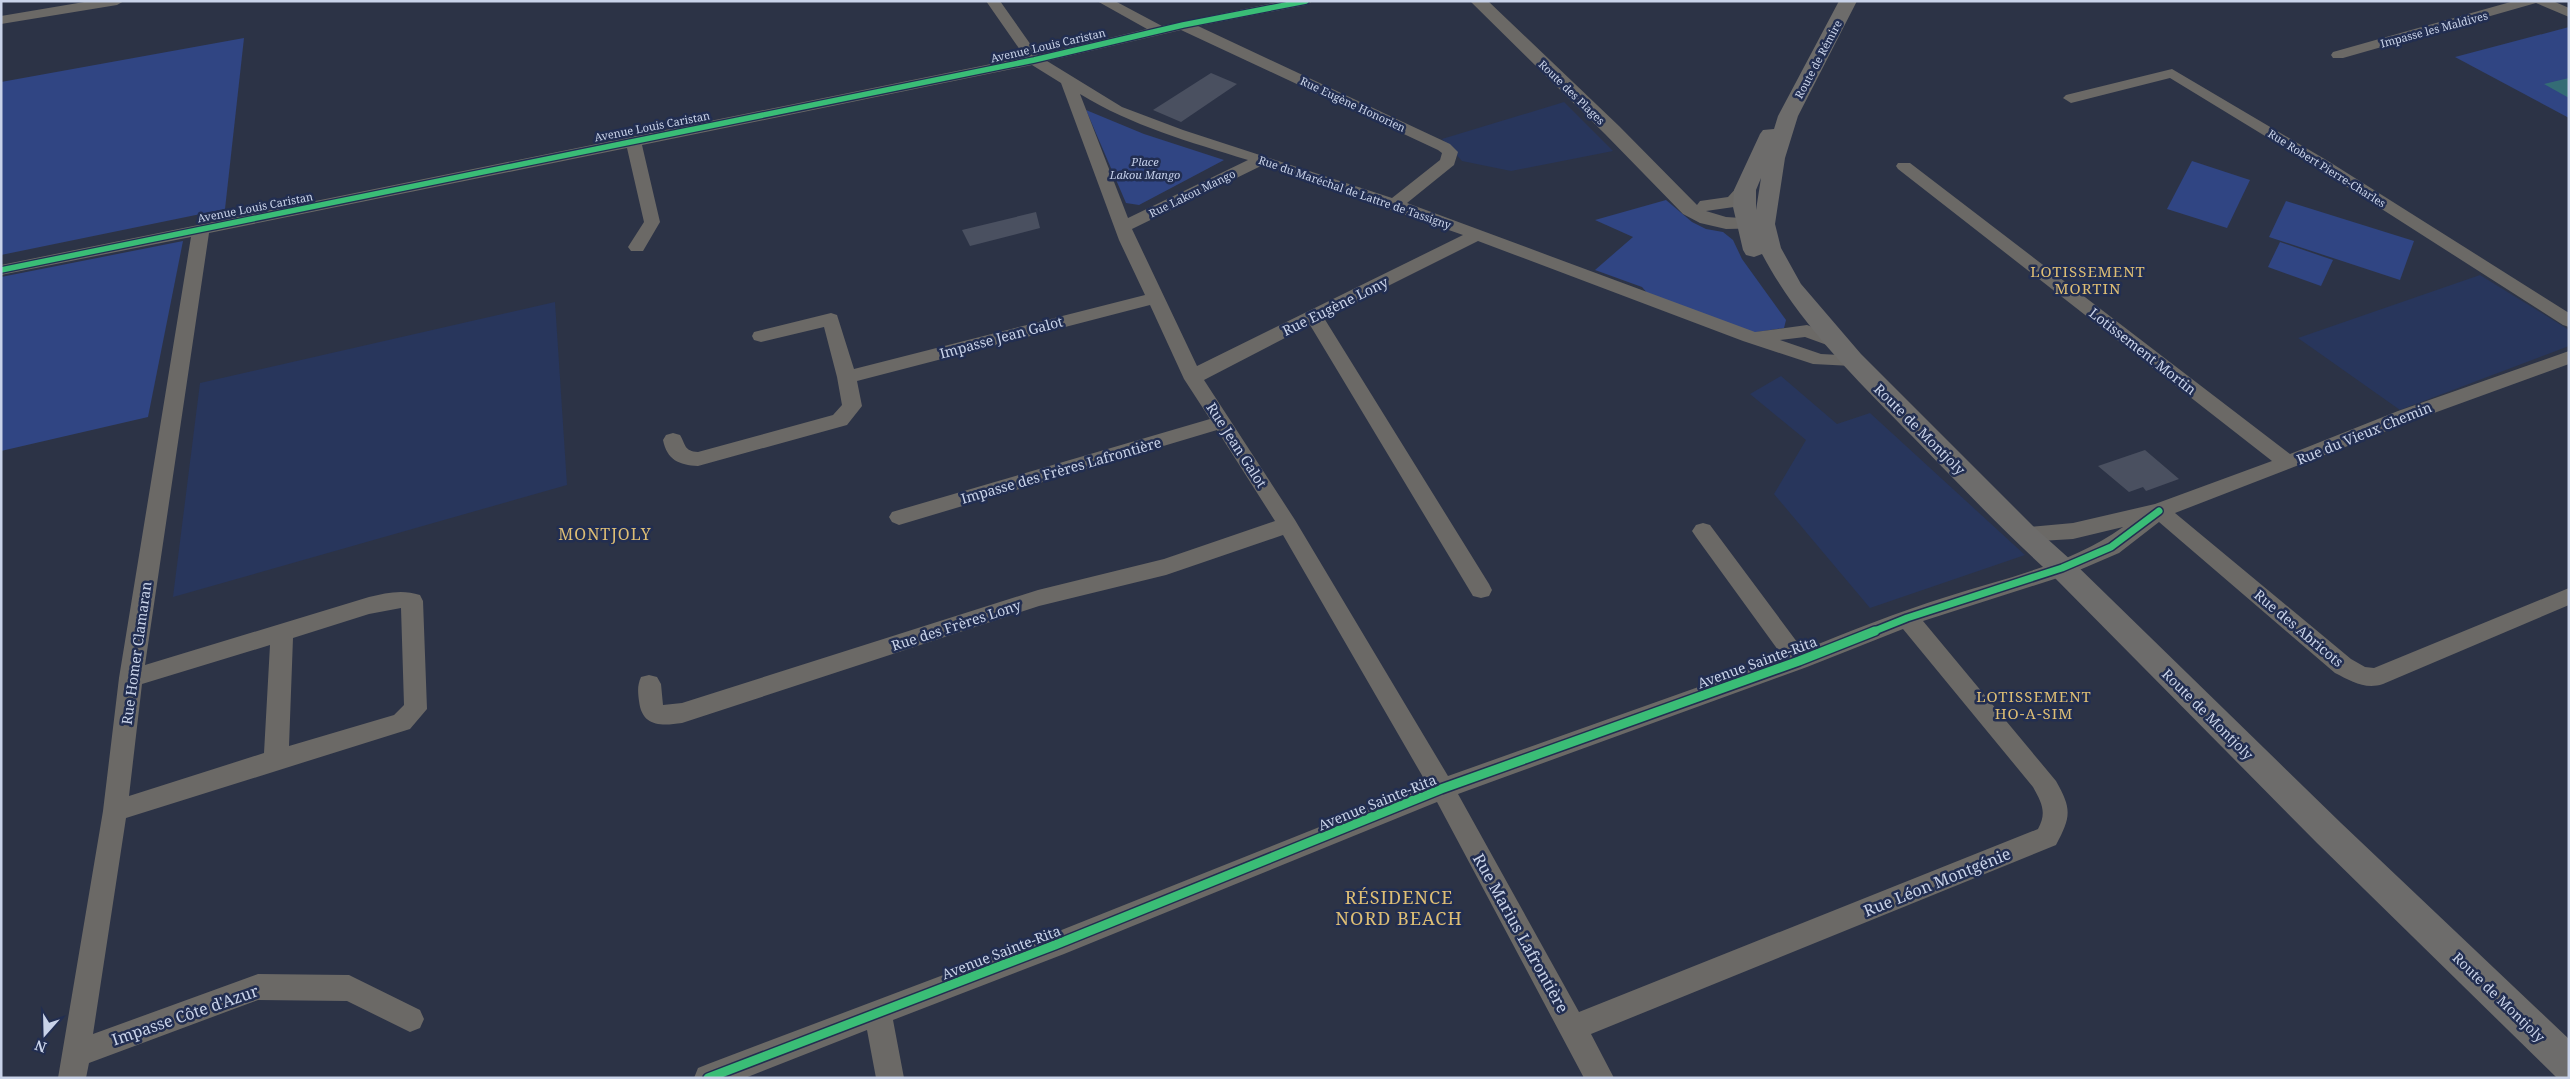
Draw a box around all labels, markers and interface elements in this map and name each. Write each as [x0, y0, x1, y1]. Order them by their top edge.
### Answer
street label: Impasse les Maldives [2379, 7, 2489, 51]
street label: Route de Rémire [1791, 17, 1845, 101]
street label: Avenue Louis Caristan [989, 24, 1107, 66]
street label: Route des Plages [1536, 57, 1608, 128]
street label: Rue Eugène Honorien [1298, 73, 1408, 135]
street label: Avenue Louis Caristan [593, 107, 711, 145]
street label: Rue Robert Pierre-Charles [2265, 126, 2389, 210]
street label: Rue du Maréchal de Lattre de Tassigny [1257, 152, 1454, 232]
park label: Place Lakou Mango [1109, 154, 1180, 182]
street label: Rue Lakou Mango [1146, 166, 1238, 220]
street label: Avenue Louis Caristan [196, 188, 314, 226]
district label: LOTISSEMENT MORTIN [2030, 261, 2146, 298]
street label: Rue Eugène Lony [1279, 272, 1391, 340]
street label: Lotissement Mortin [2086, 303, 2200, 399]
street label: Impasse Jean Galot [937, 311, 1065, 363]
street label: Route de Montjoly [1870, 379, 1970, 479]
street label: Rue du Vieux Chemin [2294, 397, 2434, 469]
street label: Rue Jean Galot [1202, 399, 1272, 491]
street label: Impasse des Frères Lafrontière [959, 432, 1163, 508]
district label: MONTJOLY [558, 523, 652, 545]
street label: Rue Homer Clamaran [117, 580, 155, 726]
street label: Rue des Abricots [2250, 585, 2348, 671]
street label: Rue des Frères Lony [889, 595, 1023, 655]
street label: Avenue Sainte-Rita [1695, 632, 1820, 692]
street label: Route de Montjoly [2158, 664, 2258, 764]
district label: LOTISSEMENT HO-A-SIM [1976, 686, 2092, 723]
street label: Avenue Sainte-Rita [1315, 770, 1439, 834]
street label: Rue Léon Montgénie [1860, 842, 2014, 922]
street label: Rue Marius Lafrontière [1468, 849, 1574, 1017]
district label: RÉSIDENCE NORD BEACH [1335, 885, 1463, 930]
street label: Avenue Sainte-Rita [939, 921, 1063, 983]
street label: Route de Montjoly [2449, 948, 2549, 1046]
street label: Impasse Côte d'Azur [109, 979, 262, 1050]
north arrow [20, 1009, 70, 1059]
text: N [32, 1036, 49, 1058]

